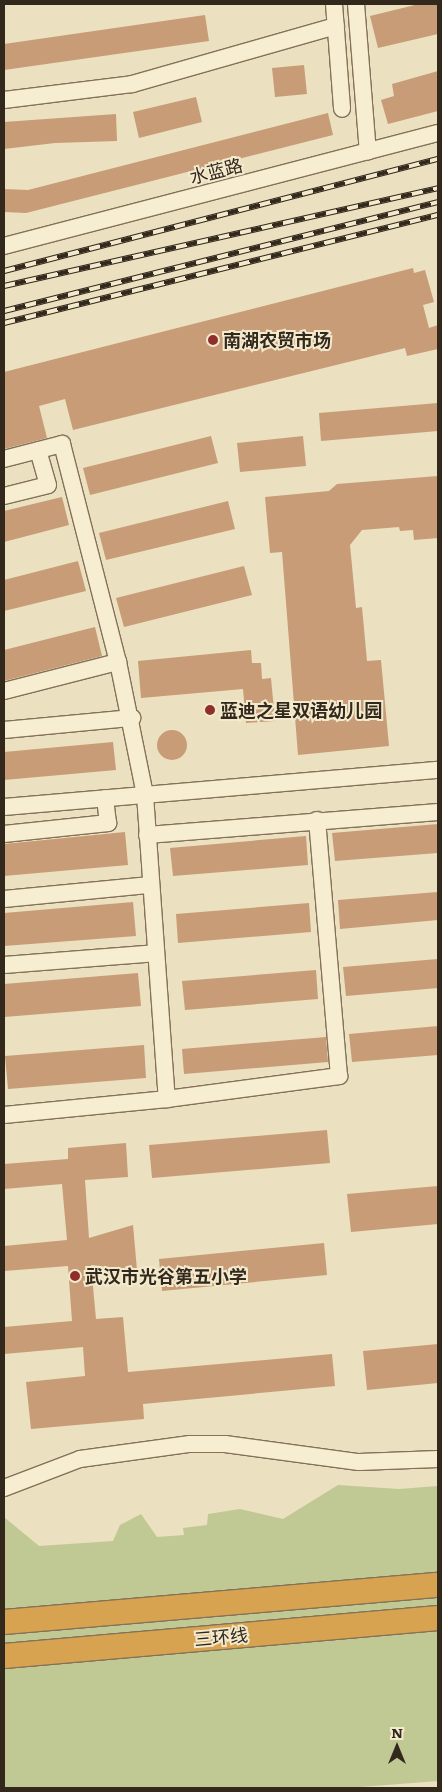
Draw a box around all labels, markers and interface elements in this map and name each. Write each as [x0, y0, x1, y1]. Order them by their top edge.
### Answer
street label: 水蓝路 [187, 154, 245, 188]
place label: 南湖农贸市场 [223, 329, 331, 351]
marker: 南湖农贸市场 [207, 334, 219, 346]
place label: 蓝迪之星双语幼儿园 [220, 699, 382, 721]
marker: 蓝迪之星双语幼儿园 [204, 704, 216, 716]
place label: 武汉市光谷第五小学 [85, 1265, 247, 1287]
marker: 武汉市光谷第五小学 [69, 1270, 81, 1282]
street label: 三环线 [193, 1624, 249, 1650]
north arrow [372, 1722, 422, 1772]
text: N [391, 1722, 403, 1742]

